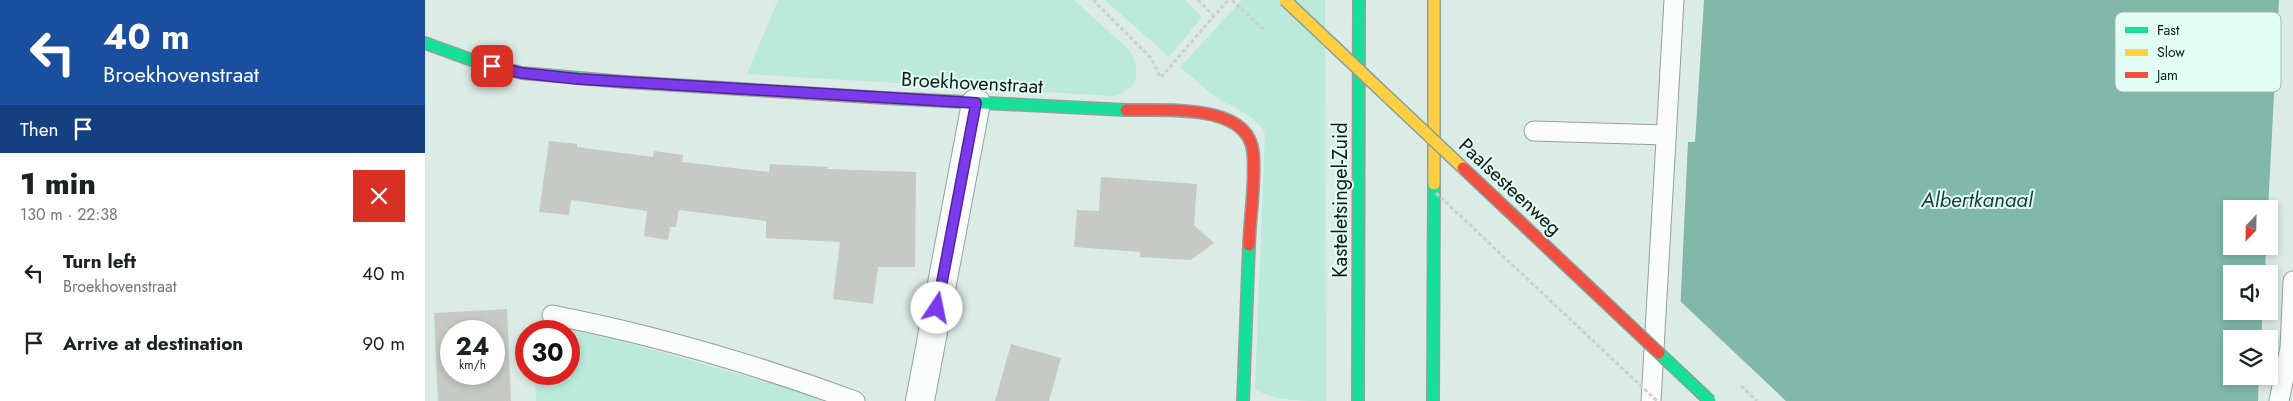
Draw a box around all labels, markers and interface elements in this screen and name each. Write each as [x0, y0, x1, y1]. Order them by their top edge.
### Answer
text: 40 m [103, 12, 190, 62]
legend [2115, 12, 2281, 92]
icon: left [20, 20, 85, 85]
text: Fast [2157, 20, 2180, 40]
text: Slow [2157, 42, 2185, 62]
pin [471, 45, 513, 87]
icon: arrive [478, 52, 506, 80]
text: Broekhovenstraat [103, 58, 259, 90]
street label: Broekhovenstraat [900, 65, 1044, 101]
text: Jam [2155, 65, 2178, 85]
icon: arrive [69, 115, 97, 143]
text: Then [20, 116, 59, 143]
street label: Kasteletsingel-Zuid [1326, 122, 1355, 278]
street label: Paalsesteenweg [1452, 132, 1568, 242]
text: 1 min [20, 162, 96, 205]
button: close [353, 170, 405, 222]
water label: Albertkanaal [1920, 185, 2034, 215]
north arrow [2223, 200, 2277, 255]
map controls [2223, 200, 2278, 385]
text: 130 m · 22:38 [20, 203, 118, 226]
text: Turn left [63, 248, 136, 275]
icon: left [20, 259, 48, 287]
text: 40 m [362, 260, 405, 287]
button: sound [2223, 265, 2278, 320]
text: Broekhovenstraat [63, 275, 177, 298]
position arrow [910, 281, 962, 333]
speed limit sign: 30 [515, 320, 580, 385]
text: 24 [456, 328, 489, 364]
icon: arrive [20, 329, 48, 357]
text: Arrive at destination [63, 330, 243, 357]
text: 90 m [362, 330, 405, 357]
button: layers [2223, 330, 2278, 385]
text: km/h [459, 356, 486, 374]

